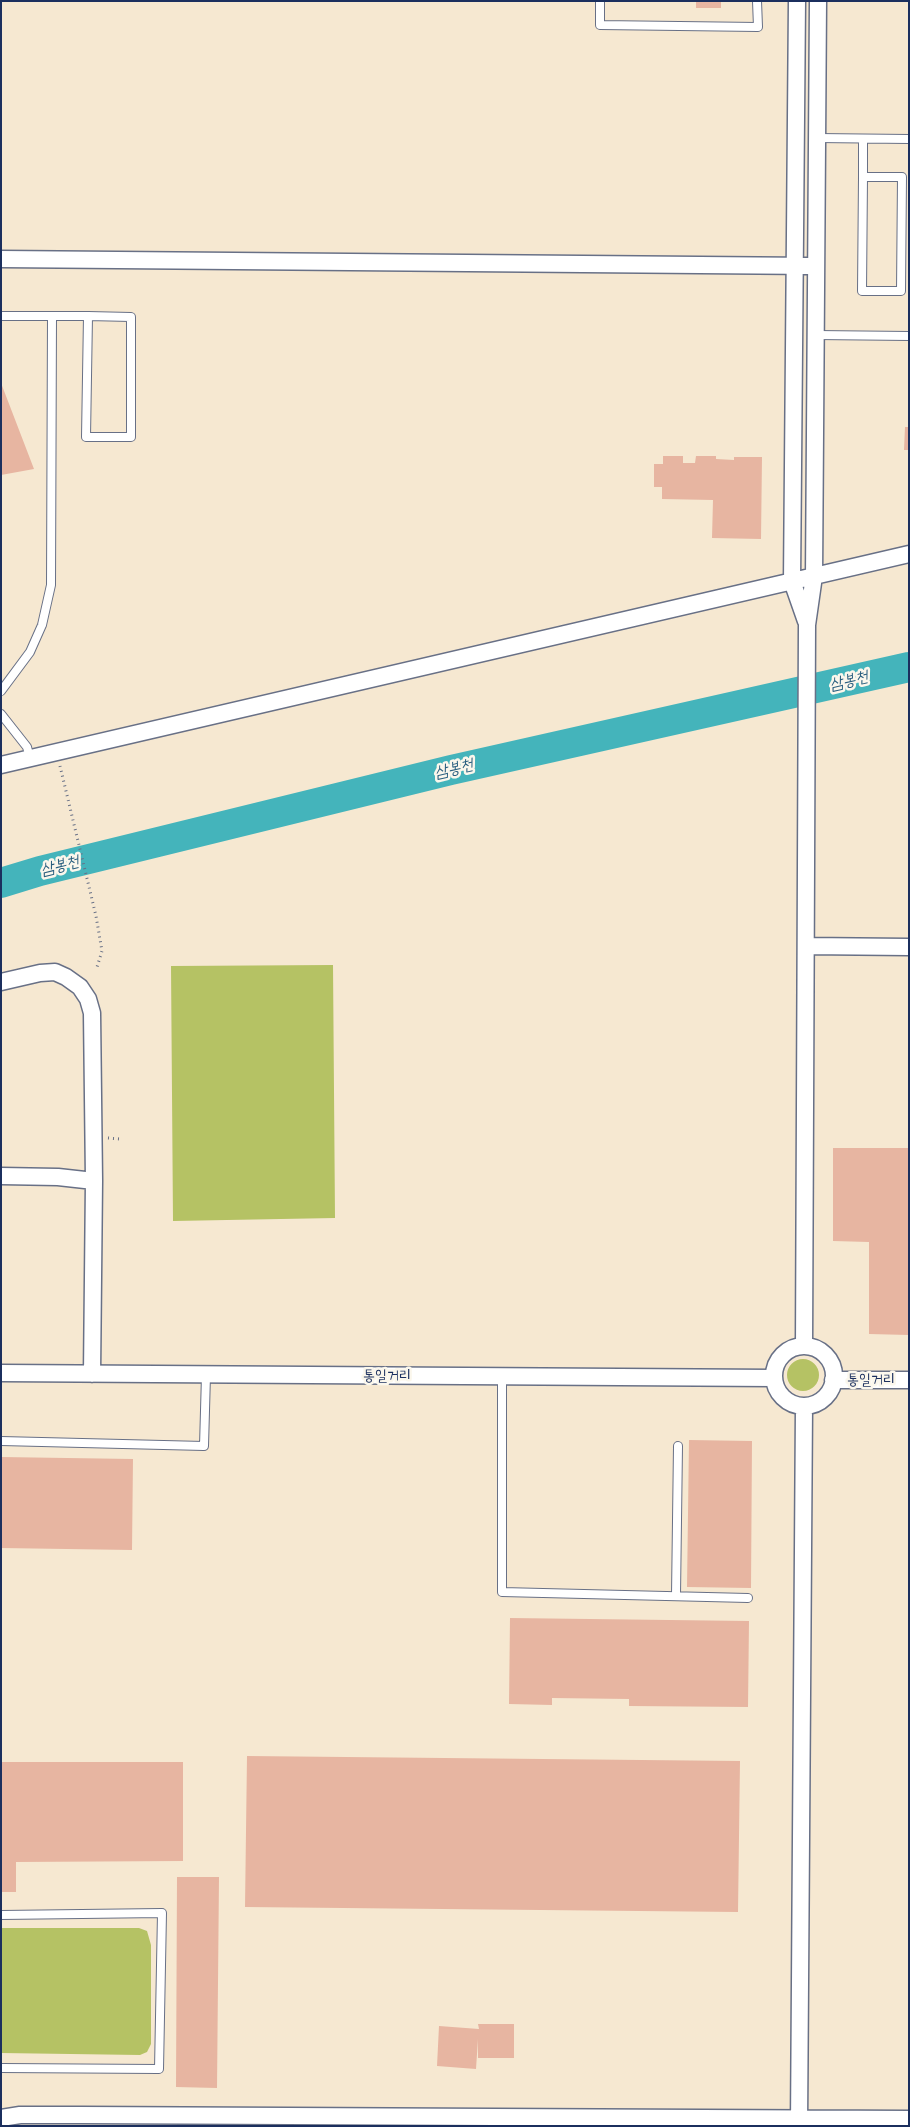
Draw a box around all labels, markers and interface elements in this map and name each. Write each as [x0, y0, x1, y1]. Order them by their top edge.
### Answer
water label: 삼봉천 [828, 667, 870, 695]
water label: 삼봉천 [433, 755, 475, 783]
water label: 삼봉천 [39, 852, 81, 880]
street label: 통일거리 [363, 1367, 411, 1385]
street label: 통일거리 [847, 1371, 895, 1389]

